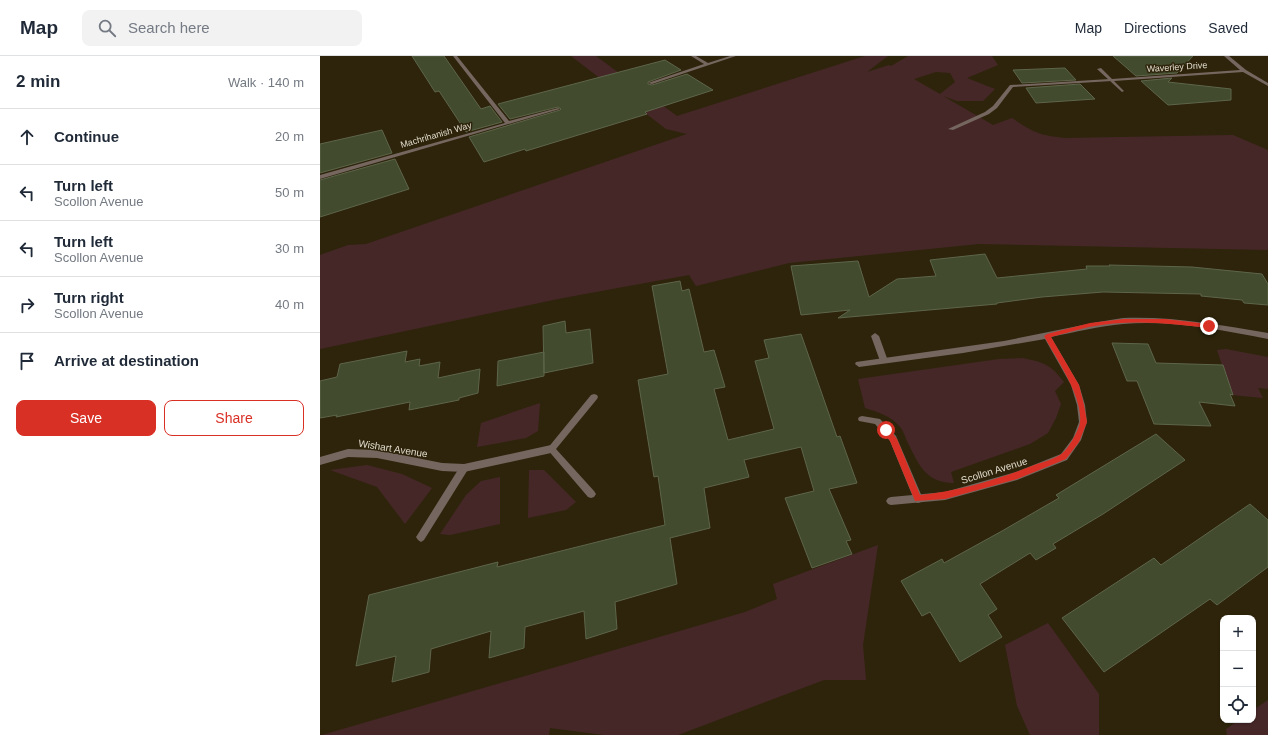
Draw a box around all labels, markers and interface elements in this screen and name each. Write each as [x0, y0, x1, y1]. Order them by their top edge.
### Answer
search box [82, 10, 362, 46]
text: Map [20, 17, 58, 38]
icon: search [96, 17, 118, 39]
text: Search here [128, 19, 210, 36]
text: Map [1075, 20, 1102, 36]
text: Directions [1124, 20, 1186, 36]
text: Saved [1208, 20, 1248, 36]
street label: Waverley Drive [1146, 60, 1208, 74]
text: 2 min [16, 72, 60, 91]
text: Walk · 140 m [228, 75, 304, 90]
street label: Machrihanish Way [399, 120, 473, 150]
icon: ahead [16, 126, 38, 148]
text: Continue [54, 128, 119, 145]
text: 20 m [275, 129, 304, 144]
text: Turn left [54, 177, 113, 194]
icon: left [16, 182, 38, 204]
text: 50 m [275, 185, 304, 200]
text: Scollon Avenue [54, 194, 143, 209]
text: Turn left [54, 233, 113, 250]
icon: left [16, 238, 38, 260]
text: 30 m [275, 241, 304, 256]
text: Scollon Avenue [54, 250, 143, 265]
text: Turn right [54, 289, 124, 306]
icon: right [16, 294, 38, 316]
text: 40 m [275, 297, 304, 312]
text: Scollon Avenue [54, 306, 143, 321]
route end [1200, 317, 1218, 335]
icon: arrive [16, 350, 38, 372]
text: Arrive at destination [54, 352, 199, 369]
button: Save [16, 400, 156, 436]
button: Share [164, 400, 304, 436]
route start [877, 421, 895, 439]
street label: Wishart Avenue [358, 438, 429, 459]
street label: Scollon Avenue [960, 455, 1029, 486]
map controls [1220, 615, 1256, 723]
button: + [1220, 615, 1256, 651]
button: − [1220, 651, 1256, 687]
button: locate [1220, 687, 1256, 723]

